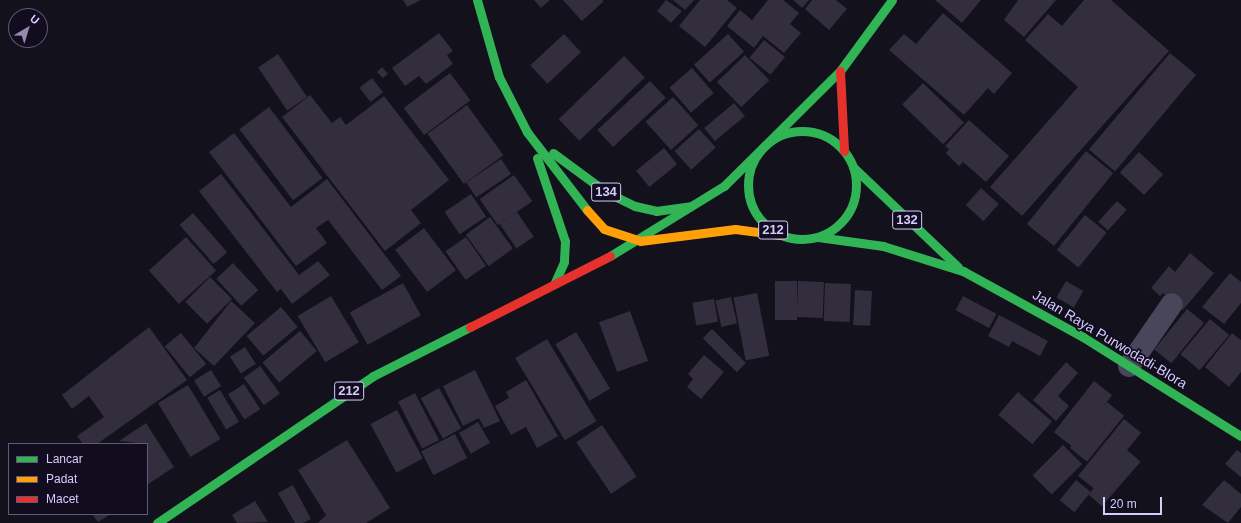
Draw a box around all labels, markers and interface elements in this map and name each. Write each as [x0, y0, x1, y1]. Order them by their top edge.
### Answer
north arrow [8, 8, 48, 48]
text: U [28, 12, 42, 27]
road number: 134 [591, 181, 621, 203]
road number: 132 [892, 209, 922, 231]
road number: 212 [758, 219, 788, 241]
street label: Jalan Raya Purwodadi-Blora [1030, 286, 1190, 392]
road number: 212 [334, 380, 364, 402]
legend [8, 443, 148, 515]
text: Lancar [46, 452, 83, 466]
text: Padat [46, 472, 77, 486]
scale bar [1105, 489, 1164, 515]
text: Macet [46, 492, 79, 506]
text: 20 m [1110, 497, 1137, 511]

